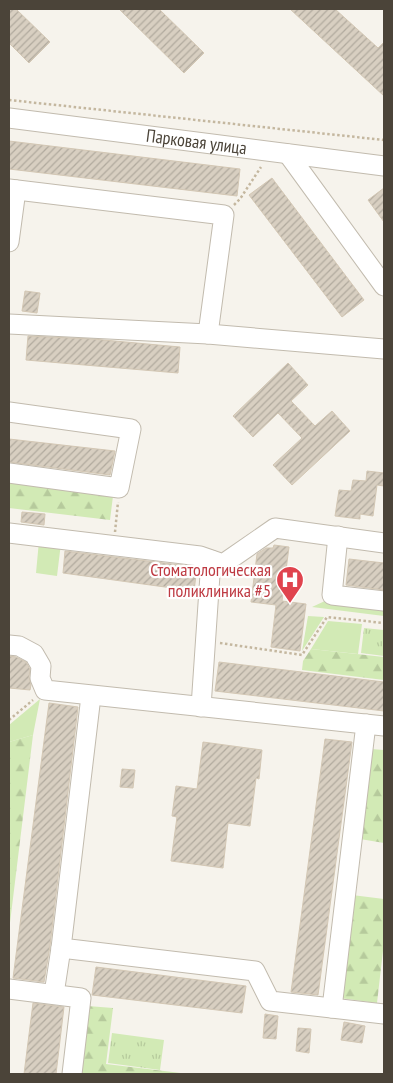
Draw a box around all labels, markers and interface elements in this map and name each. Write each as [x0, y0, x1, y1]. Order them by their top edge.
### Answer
street label: Парковая улица [145, 124, 248, 159]
place label: Стоматологическая поликлиника #5 [150, 558, 271, 602]
hospital icon: Стоматологическая поликлиника #5 [275, 565, 305, 604]

